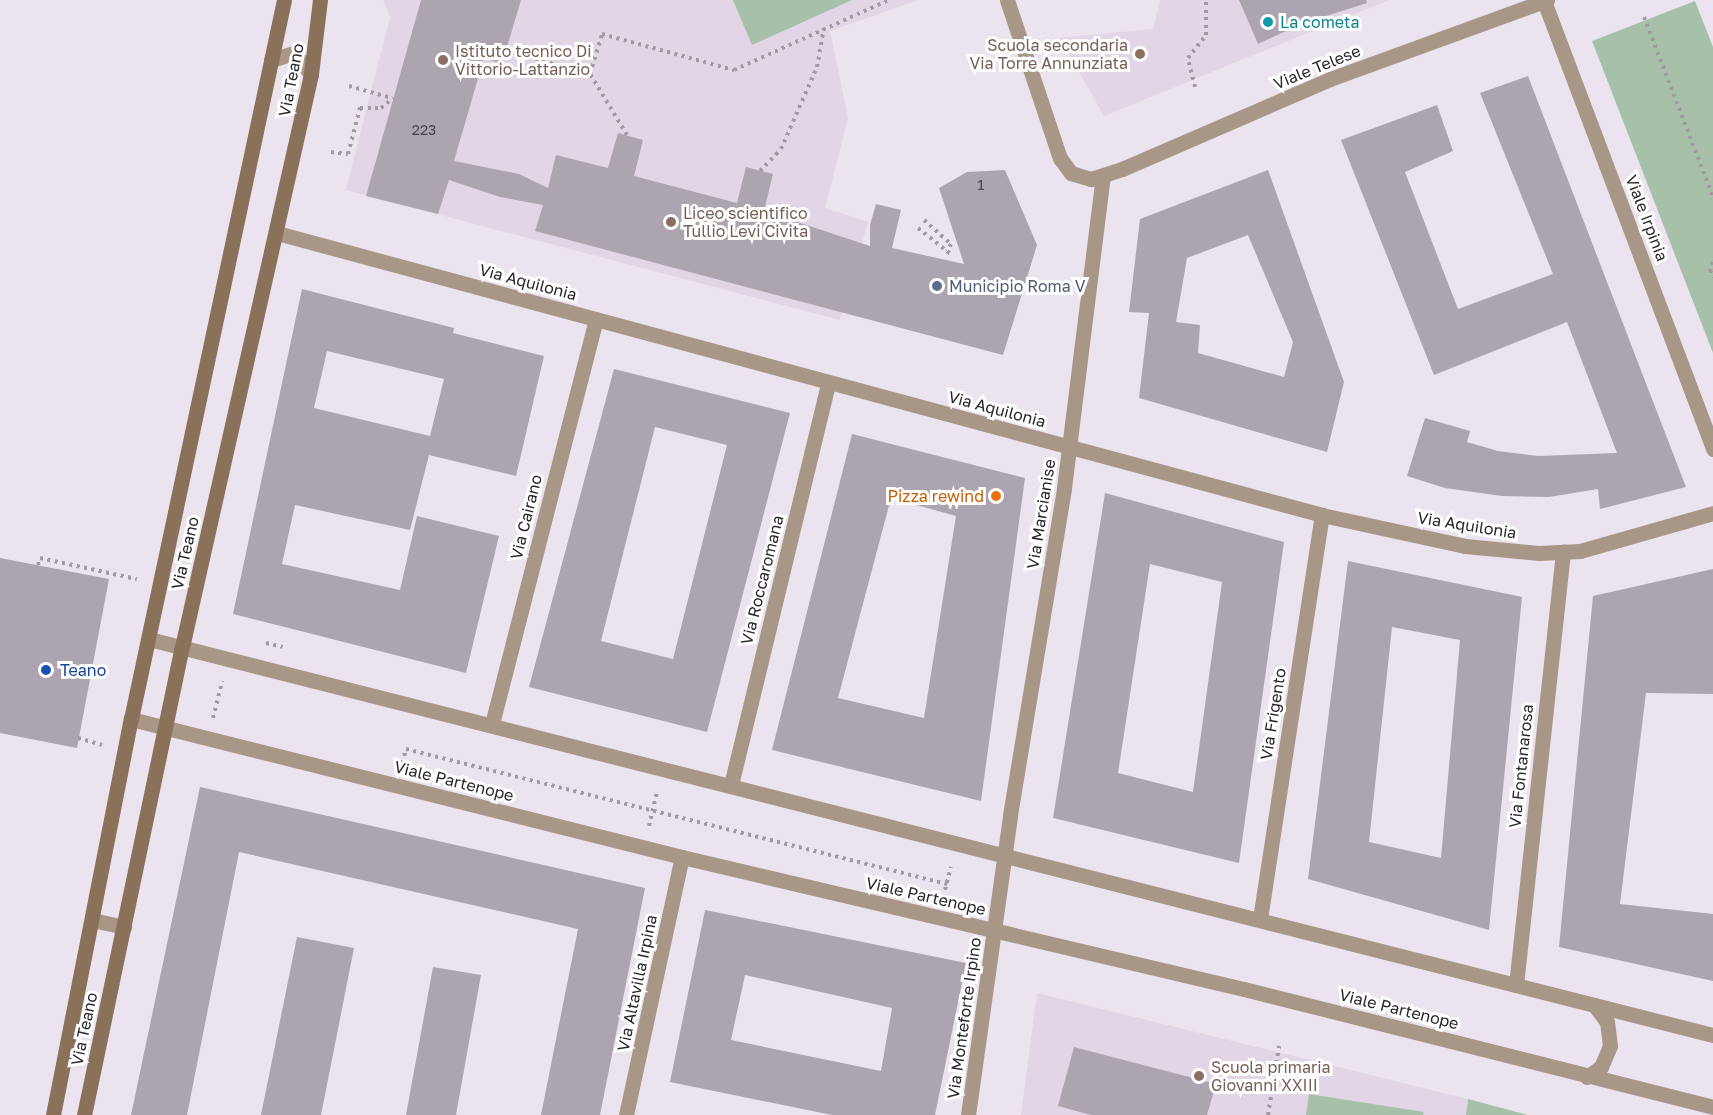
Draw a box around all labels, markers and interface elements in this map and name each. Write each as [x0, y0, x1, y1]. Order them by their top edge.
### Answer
place label: La cometa [1280, 12, 1360, 32]
marker: La cometa [1261, 15, 1275, 29]
place label: Scuola secondaria Via Torre Annunziata [970, 35, 1128, 73]
place label: Istituto tecnico Di Vittorio-Lattanzio [455, 41, 592, 79]
street label: Viale Telese [1271, 41, 1363, 93]
street label: Via Teano [274, 42, 308, 118]
marker: Scuola secondaria Via Torre Annunziata [1133, 47, 1147, 61]
marker: Istituto tecnico Di Vittorio-Lattanzio [436, 53, 450, 67]
house number: 223 [412, 122, 436, 138]
street label: Viale Irpinia [1622, 172, 1672, 264]
house number: 1 [978, 177, 984, 193]
place label: Liceo scientifico Tullio Levi Civita [683, 203, 808, 241]
marker: Liceo scientifico Tullio Levi Civita [664, 215, 678, 229]
street label: Via Aquilonia [477, 260, 579, 304]
place label: Municipio Roma V [949, 276, 1086, 296]
marker: Municipio Roma V [930, 279, 944, 293]
street label: Via Aquilonia [946, 387, 1048, 431]
street label: Via Marcianise [1023, 458, 1059, 570]
street label: Via Cairano [506, 473, 546, 561]
place label: Pizza rewind [888, 486, 984, 506]
marker: Pizza rewind [989, 489, 1003, 503]
street label: Via Aquilonia [1416, 508, 1518, 542]
street label: Via Roccaromana [737, 513, 787, 647]
street label: Via Teano [167, 515, 203, 591]
place label: Teano [60, 660, 106, 680]
marker: Teano [37, 661, 55, 679]
street label: Via Frigento [1256, 667, 1290, 761]
street label: Via Fontanarosa [1505, 703, 1537, 829]
street label: Viale Partenope [392, 757, 516, 805]
street label: Viale Partenope [864, 873, 988, 919]
street label: Via Altavilla Irpina [613, 913, 661, 1053]
street label: Via Monteforte Irpino [943, 936, 985, 1100]
street label: Viale Partenope [1337, 985, 1461, 1033]
street label: Via Teano [67, 991, 101, 1067]
place label: Scuola primaria Giovanni XXIII [1211, 1057, 1331, 1095]
marker: Scuola primaria Giovanni XXIII [1192, 1069, 1206, 1083]

